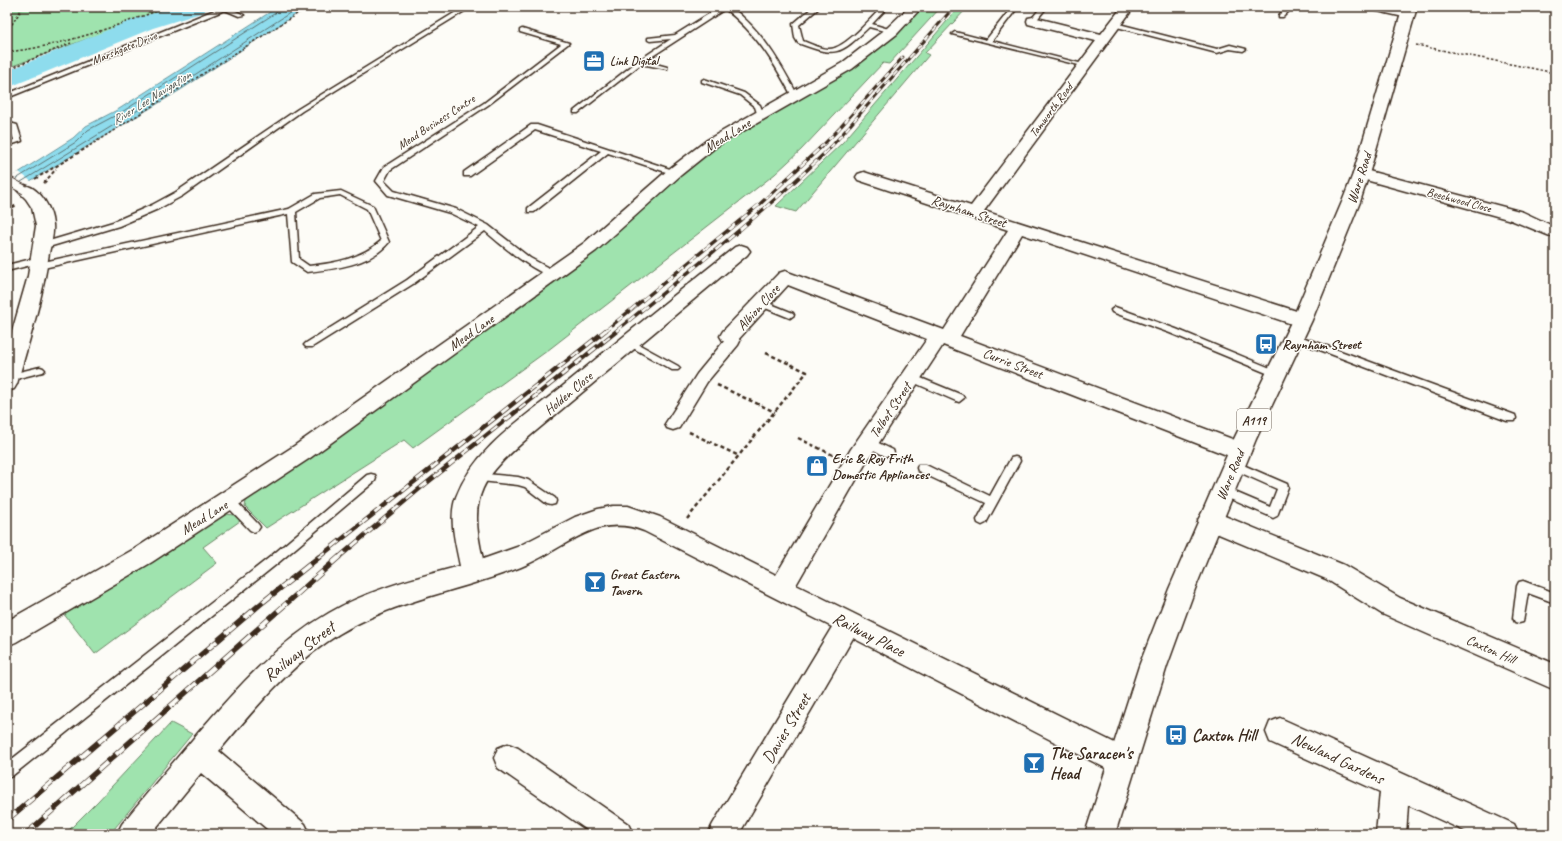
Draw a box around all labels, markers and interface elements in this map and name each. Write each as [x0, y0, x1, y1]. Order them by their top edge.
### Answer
street label: Marshgate Drive [89, 27, 160, 68]
office icon: Link Digital [581, 48, 607, 74]
place label: Link Digital [610, 53, 661, 69]
water label: River Lee Navigation [109, 67, 195, 128]
street label: Tamworth Road [1025, 78, 1078, 140]
street label: Mead Business Centre [394, 90, 479, 153]
street label: Mead Lane [701, 114, 755, 156]
street label: Ware Road [1343, 148, 1376, 206]
street label: Beechwood Close [1425, 184, 1494, 217]
street label: Raynham Street [929, 191, 1010, 232]
street label: Albion Close [733, 280, 784, 334]
street label: Mead Lane [445, 310, 499, 354]
bus stop icon: Raynham Street [1253, 331, 1279, 357]
place label: Raynham Street [1282, 336, 1362, 353]
street label: Currie Street [981, 344, 1046, 383]
street label: Holden Close [541, 367, 597, 419]
street label: Talbot Street [866, 377, 916, 441]
road number: A119 [1237, 409, 1271, 431]
street label: Ware Road [1212, 445, 1250, 503]
place label: Eric & Roy Frith Domestic Appliances [832, 450, 931, 483]
shop icon: Eric & Roy Frith Domestic Appliances [804, 453, 830, 479]
street label: Mead Lane [178, 496, 232, 538]
place label: Great Eastern Tavern [610, 566, 681, 599]
bar icon: Great Eastern Tavern [582, 569, 608, 595]
street label: Railway Place [829, 607, 910, 662]
street label: Railway Street [259, 615, 341, 686]
street label: Caxton Hill [1464, 631, 1520, 669]
street label: Davies Street [757, 687, 817, 767]
bus stop icon: Caxton Hill [1163, 722, 1189, 748]
place label: Caxton Hill [1192, 725, 1259, 746]
street label: Newland Gardens [1288, 728, 1389, 790]
place label: The Saracen's Head [1050, 743, 1135, 784]
bar icon: The Saracen's Head [1021, 750, 1047, 776]

